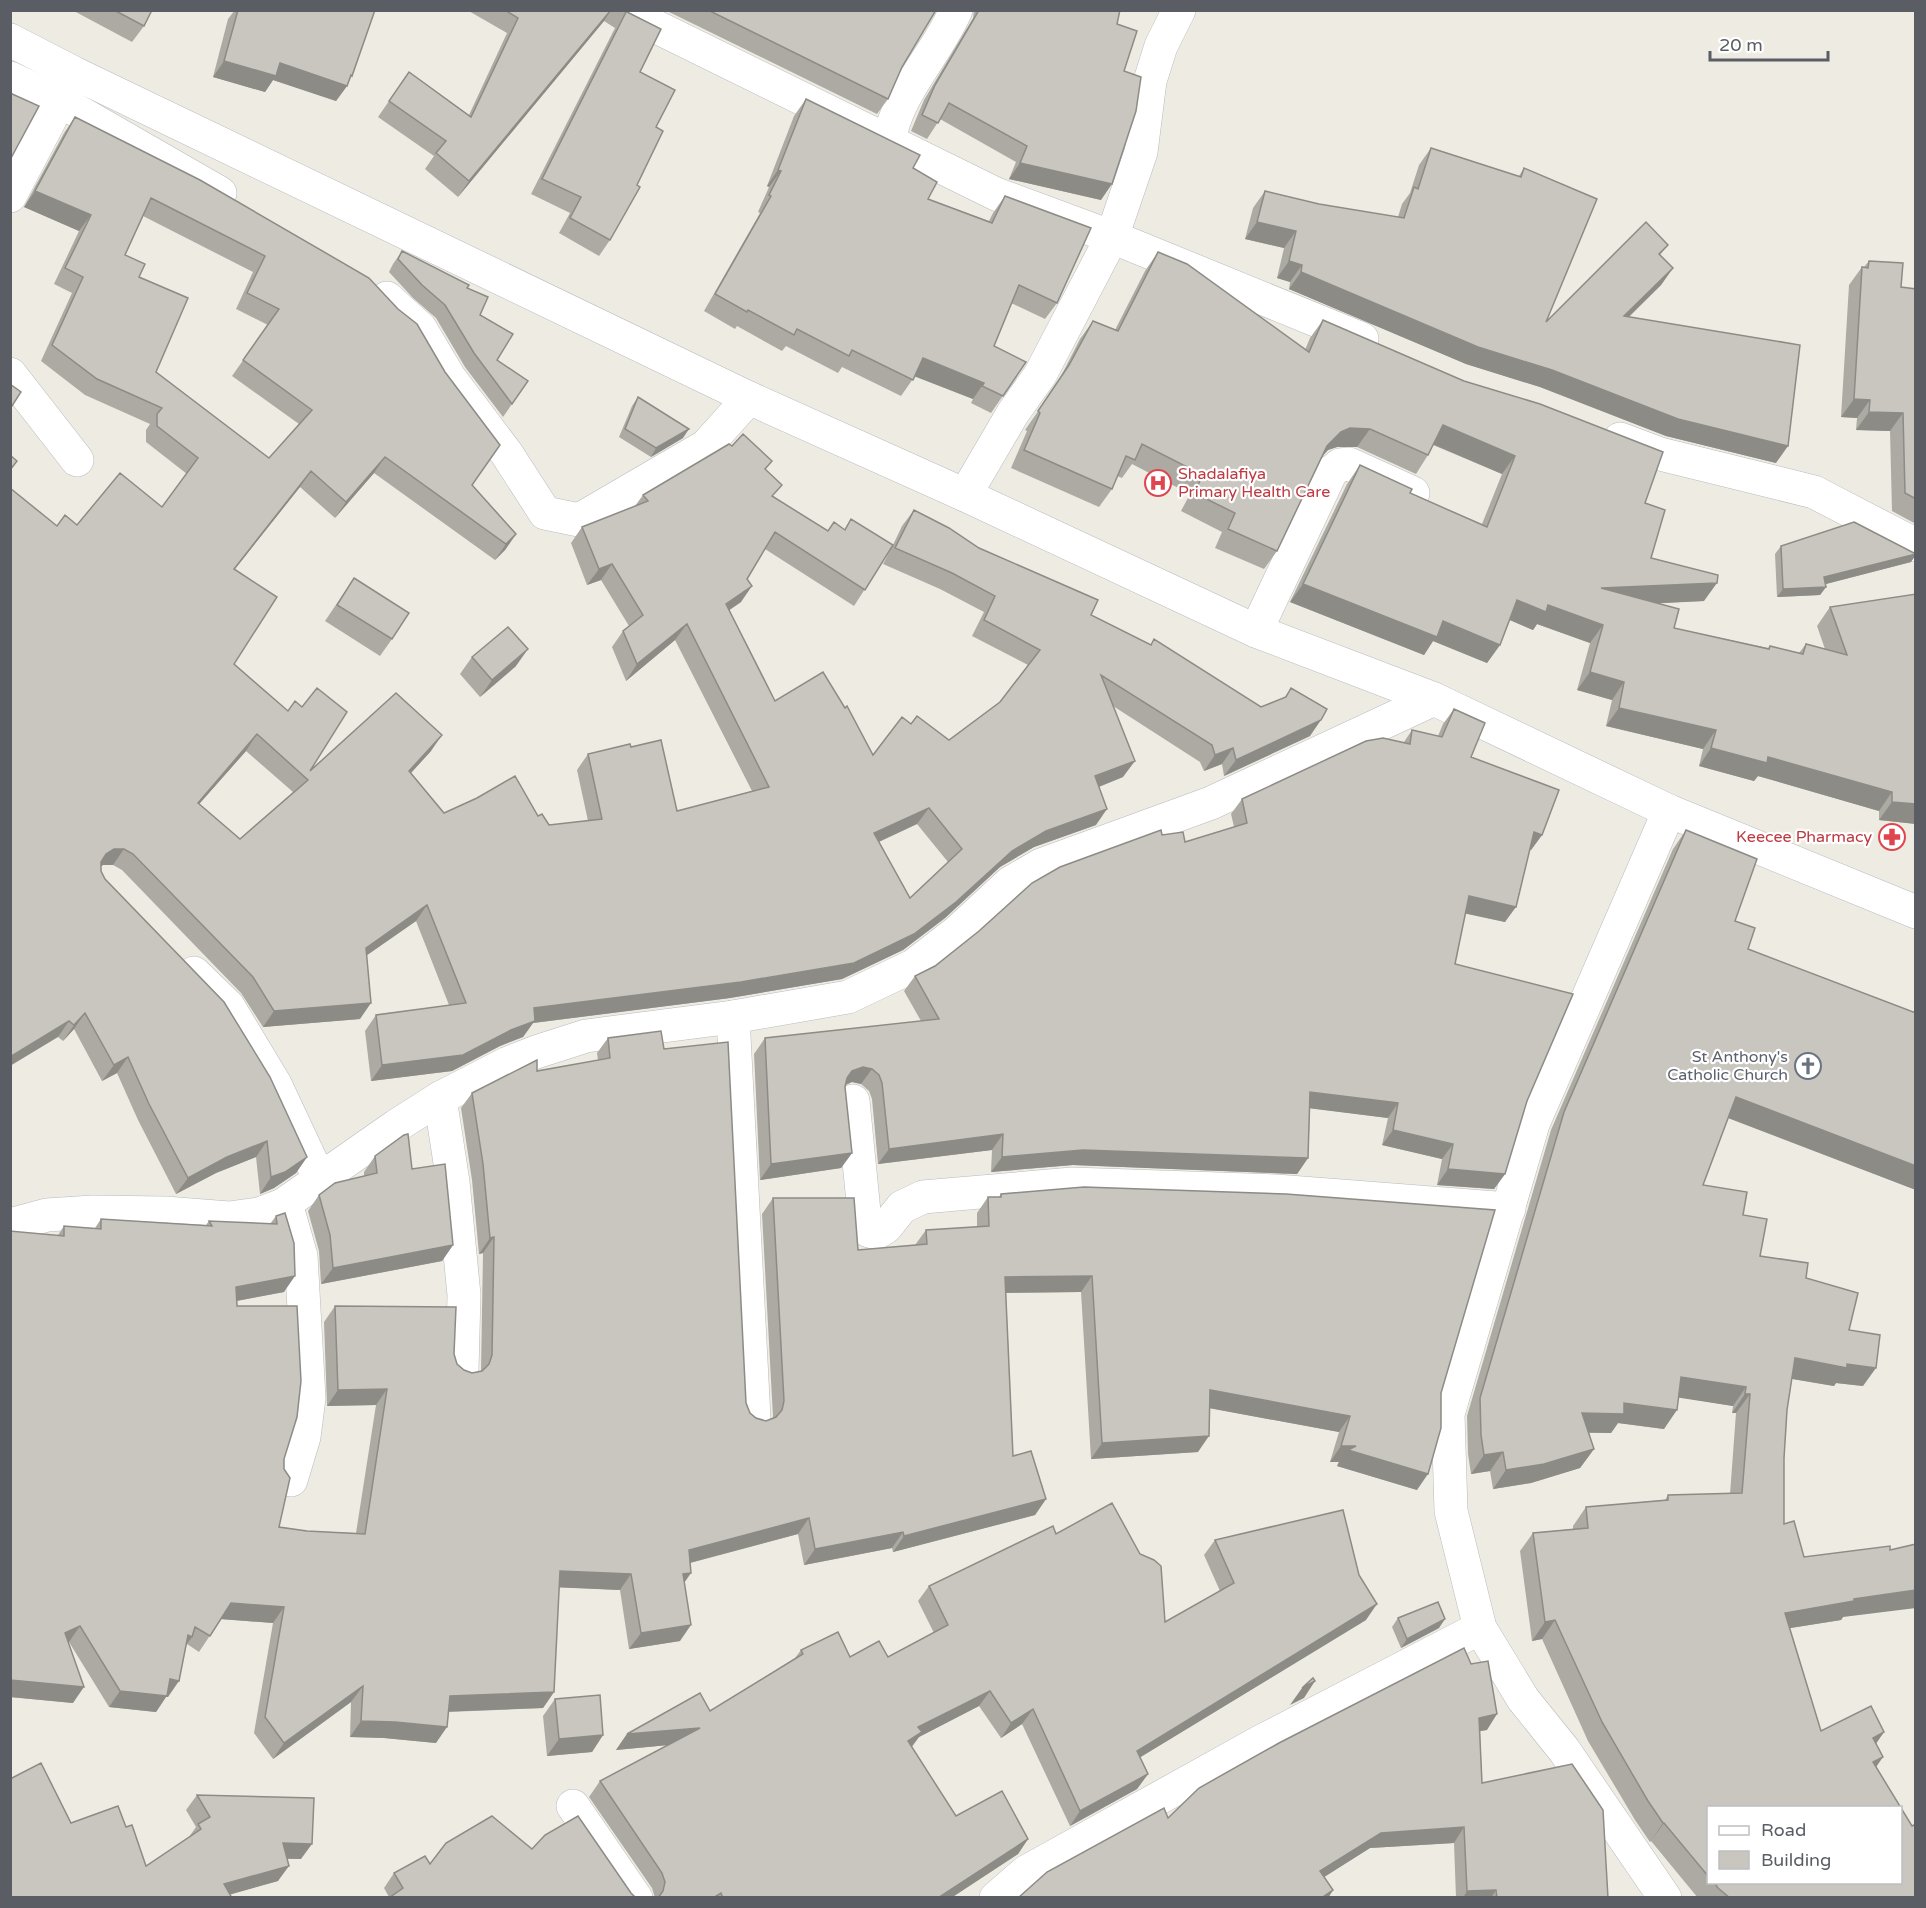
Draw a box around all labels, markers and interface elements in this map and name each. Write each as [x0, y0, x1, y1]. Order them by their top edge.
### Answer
scale bar [1710, 24, 1828, 62]
text: 20 m [1719, 34, 1763, 56]
place label: Shadalafiya Primary Health Care [1178, 464, 1330, 502]
hospital icon: Shadalafiya Primary Health Care [1143, 468, 1173, 498]
pharmacy icon: Keecee Pharmacy [1877, 822, 1907, 852]
place label: Keecee Pharmacy [1736, 827, 1872, 847]
place label: St Anthony's Catholic Church [1667, 1047, 1788, 1085]
church icon: St Anthony's Catholic Church [1793, 1051, 1823, 1081]
legend [1707, 1806, 1902, 1884]
text: Road [1761, 1819, 1806, 1841]
text: Building [1761, 1849, 1831, 1871]

